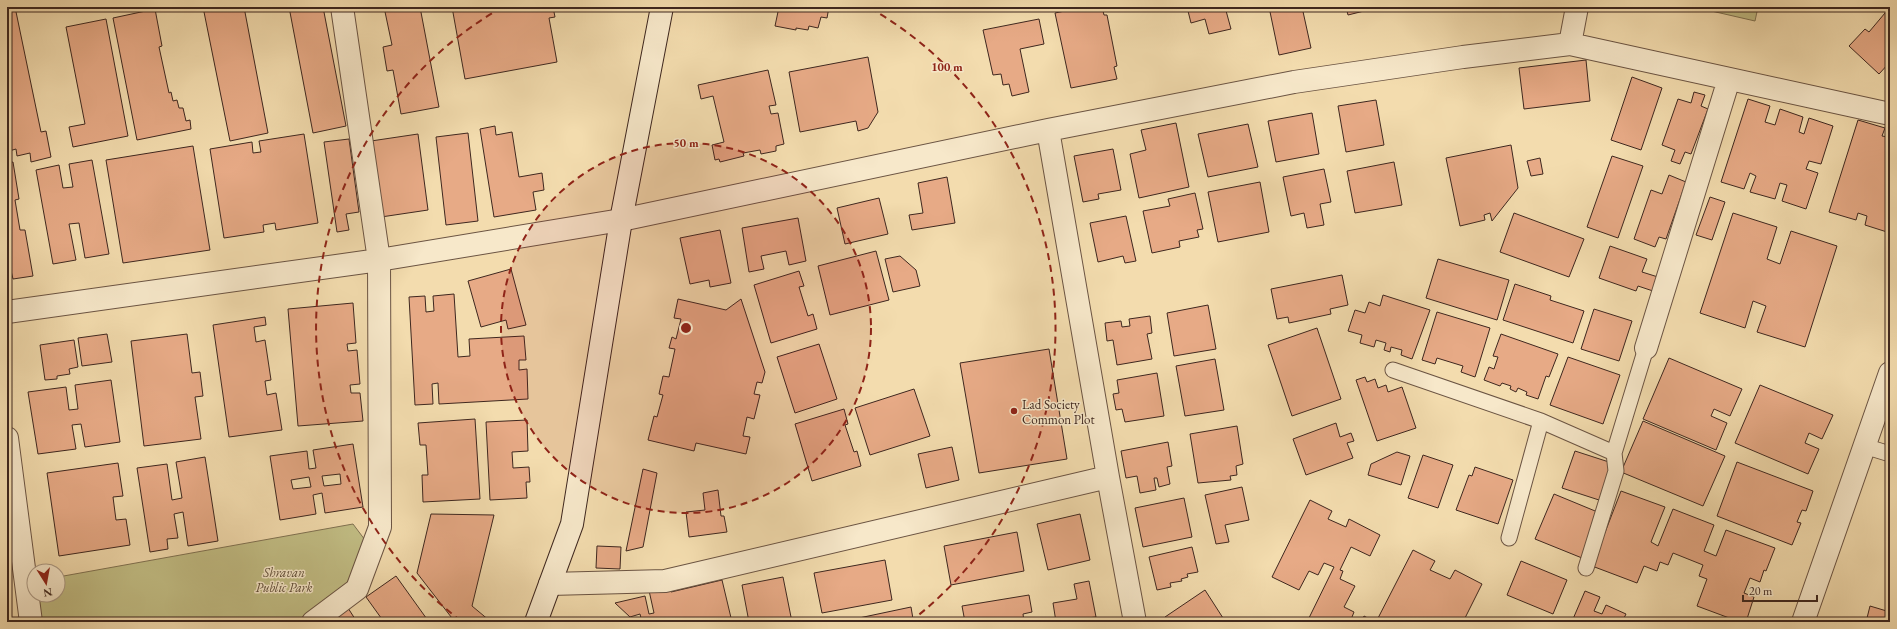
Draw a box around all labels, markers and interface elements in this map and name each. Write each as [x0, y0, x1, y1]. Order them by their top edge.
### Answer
text: 100 m [931, 59, 963, 75]
text: 50 m [673, 135, 699, 151]
centre of rings [679, 321, 693, 335]
place label: Lad Society Common Plot [1022, 396, 1095, 428]
marker: Lad Society Common Plot [1009, 406, 1019, 416]
north arrow [26, 563, 66, 603]
park label: Shravan Public Park [256, 564, 313, 596]
scale bar [1743, 577, 1817, 603]
text: 20 m [1749, 583, 1773, 599]
text: N [42, 585, 54, 601]

